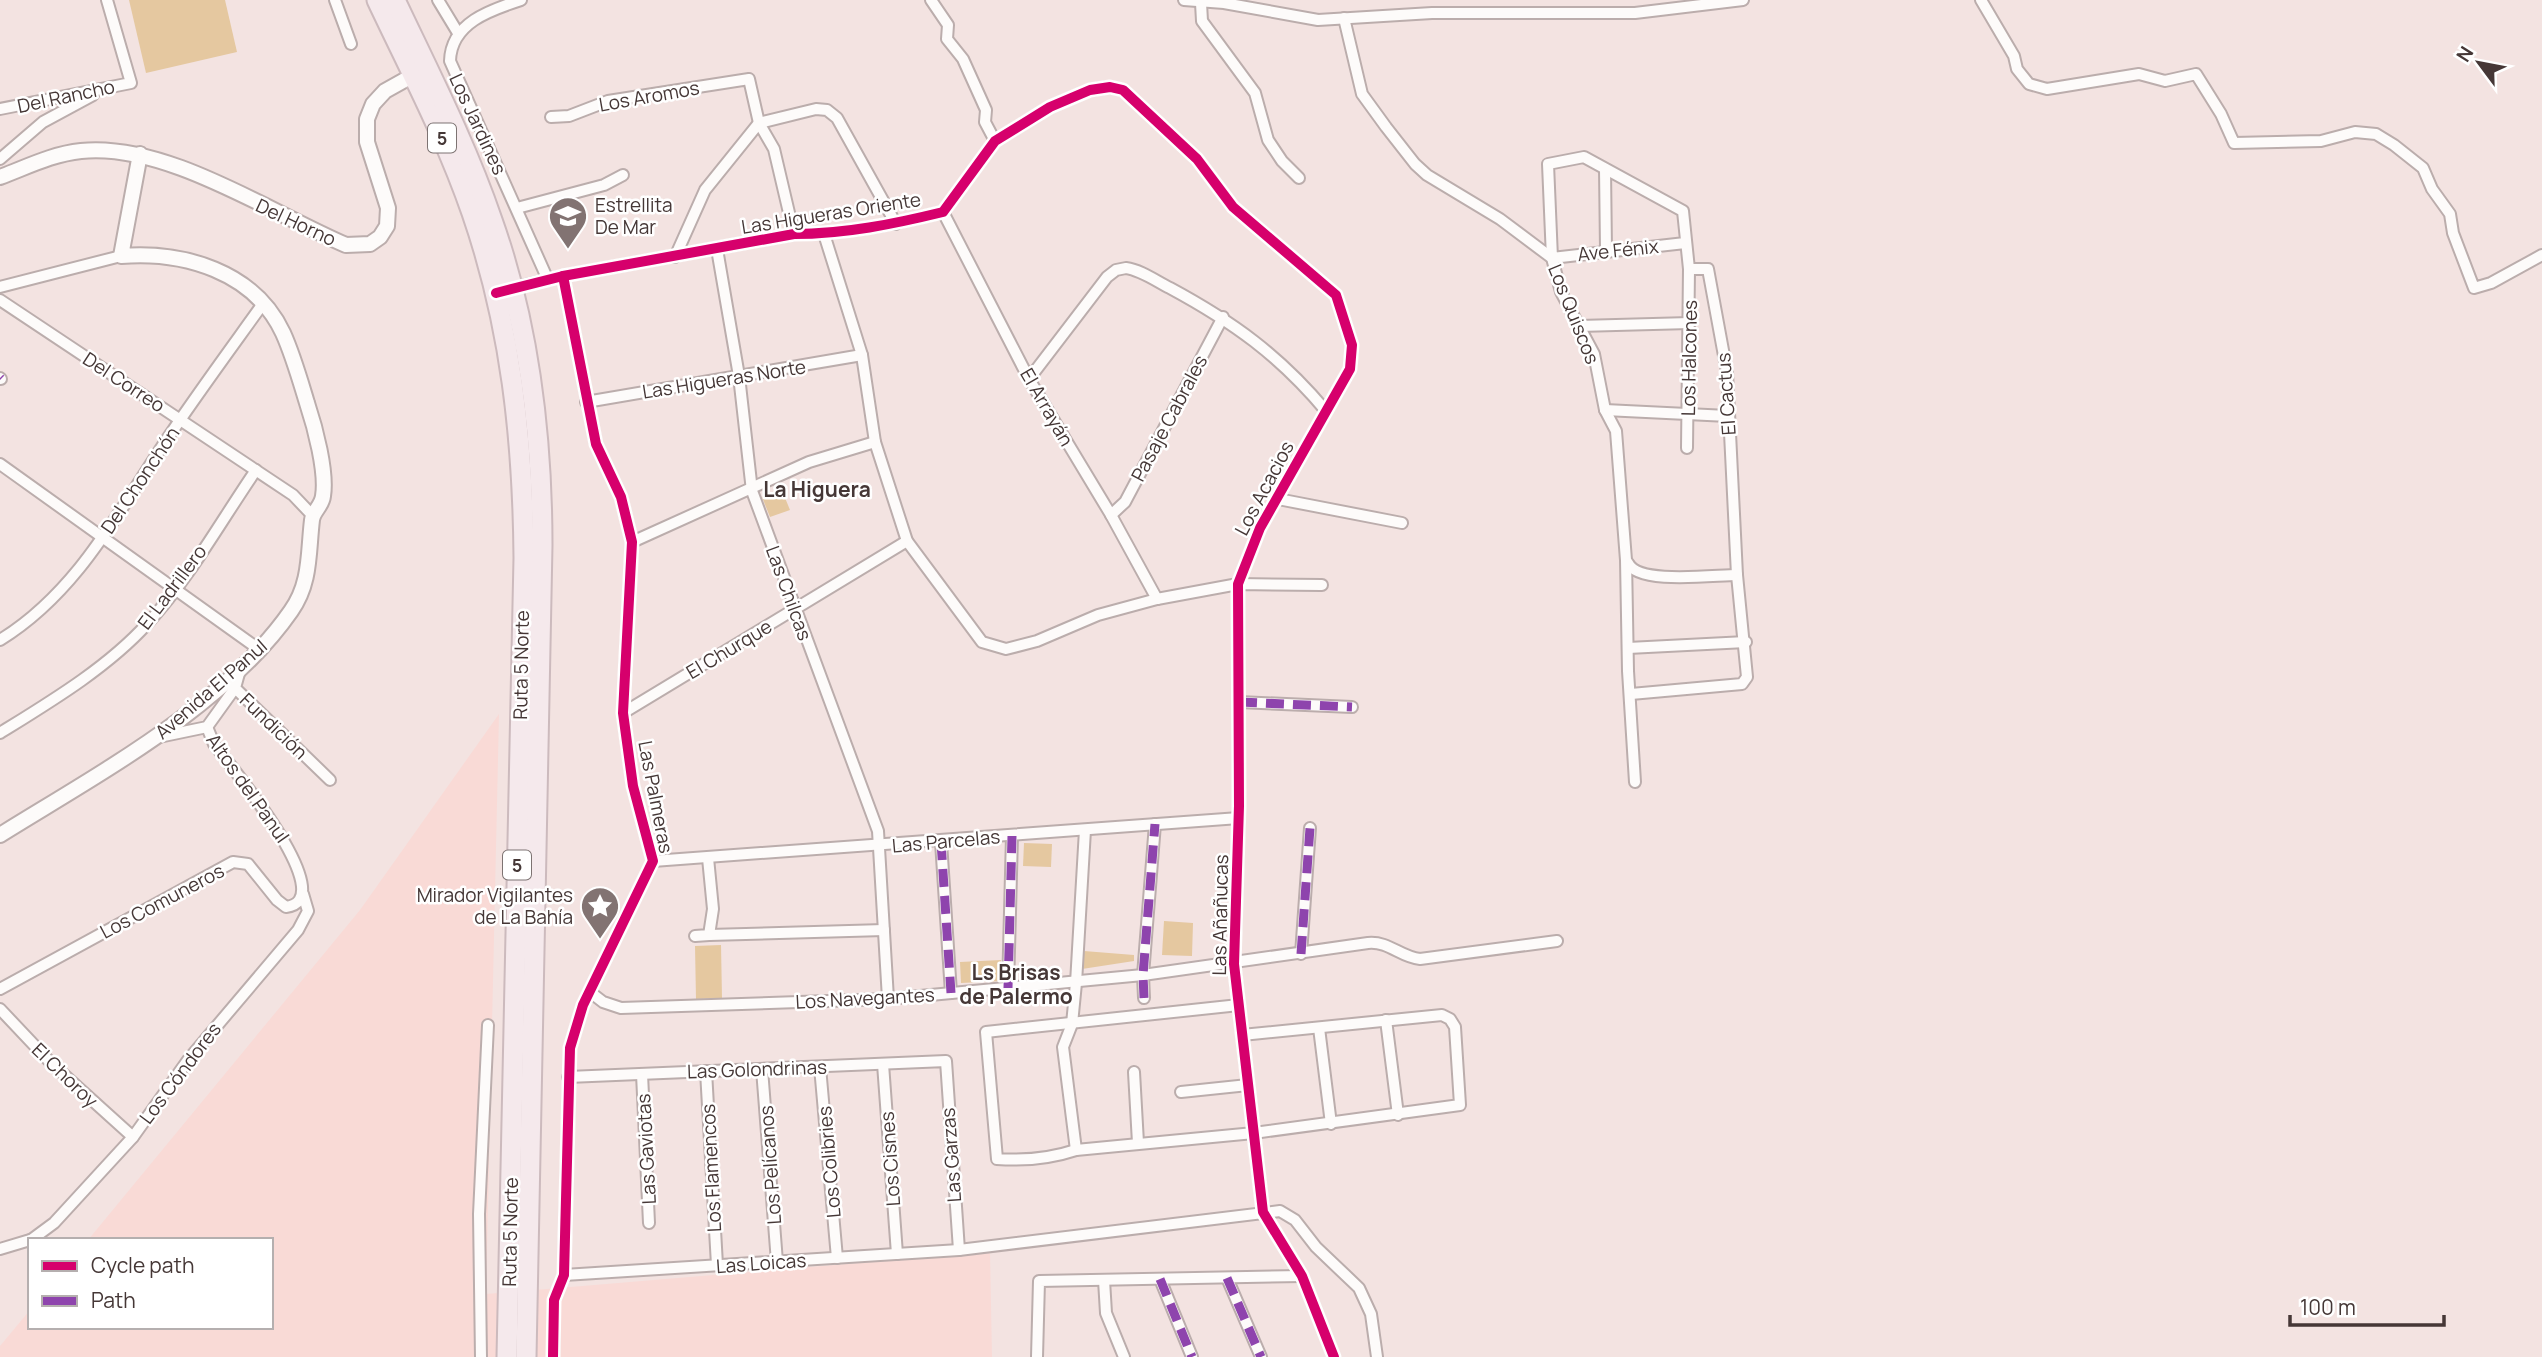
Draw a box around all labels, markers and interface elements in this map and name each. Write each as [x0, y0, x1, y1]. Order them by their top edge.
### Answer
north arrow [2444, 28, 2514, 98]
text: N [2450, 41, 2479, 67]
street label: Los Jardines [443, 69, 513, 179]
street label: Del Rancho [15, 73, 117, 119]
street label: Los Aromos [597, 74, 701, 118]
road number: 5 [428, 124, 456, 153]
street label: Las Higueras Oriente [739, 186, 923, 240]
street label: Del Horno [252, 192, 340, 252]
place label: Estrellita De Mar [595, 192, 673, 240]
school or university icon: Estrellita De Mar [547, 195, 589, 250]
street label: Ave Fénix [1576, 233, 1660, 267]
street label: Los Quiscos [1542, 260, 1606, 368]
street label: Los Halcones [1675, 300, 1703, 416]
street label: Del Correo [78, 346, 170, 418]
street label: Pasaje Cabrales [1125, 350, 1213, 486]
street label: El Cactus [1710, 352, 1742, 436]
street label: Las Higueras Norte [640, 353, 808, 405]
street label: El Arrayán [1014, 363, 1080, 451]
street label: Del Chonchón [95, 421, 185, 539]
street label: Los Acacios [1228, 436, 1300, 540]
district label: La Higuera [763, 475, 871, 503]
street label: El Ladrillero [132, 539, 212, 635]
street label: Las Chilcas [760, 542, 818, 644]
street label: Ruta 5 Norte [507, 610, 535, 720]
street label: El Churque [681, 613, 777, 685]
street label: Avenida El Panul [150, 633, 272, 745]
street label: Fundición [234, 687, 314, 765]
street label: Altos del Panul [201, 728, 295, 848]
street label: Las Palmeras [632, 738, 680, 856]
street label: Las Parcelas [891, 823, 1001, 859]
road number: 5 [503, 850, 531, 880]
street label: Las Añañucas [1206, 854, 1234, 976]
street label: Los Comuneros [95, 857, 229, 945]
place label: Mirador Vigilantes de La Bahía [417, 882, 573, 930]
place icon: Mirador Vigilantes de La Bahía [579, 885, 621, 940]
district label: Ls Brisas de Palermo [959, 958, 1073, 1010]
street label: Los Navegantes [795, 981, 935, 1015]
street label: Los Cóndores [133, 1017, 227, 1129]
street label: El Choroy [26, 1037, 104, 1113]
street label: Las Golondrinas [687, 1054, 827, 1084]
street label: Las Gaviotas [630, 1093, 662, 1205]
street label: Los Flamencos [695, 1103, 727, 1233]
street label: Los Pelícanos [753, 1105, 787, 1225]
street label: Los Colibries [811, 1105, 847, 1219]
street label: Las Garzas [935, 1107, 967, 1203]
street label: Los Cisnes [874, 1111, 906, 1207]
street label: Ruta 5 Norte [496, 1177, 524, 1287]
legend [28, 1238, 273, 1329]
street label: Las Loicas [715, 1247, 807, 1279]
text: Cycle path [91, 1251, 194, 1279]
scale bar [2290, 1284, 2444, 1328]
text: Path [91, 1286, 136, 1314]
text: 100 m [2300, 1293, 2356, 1321]

